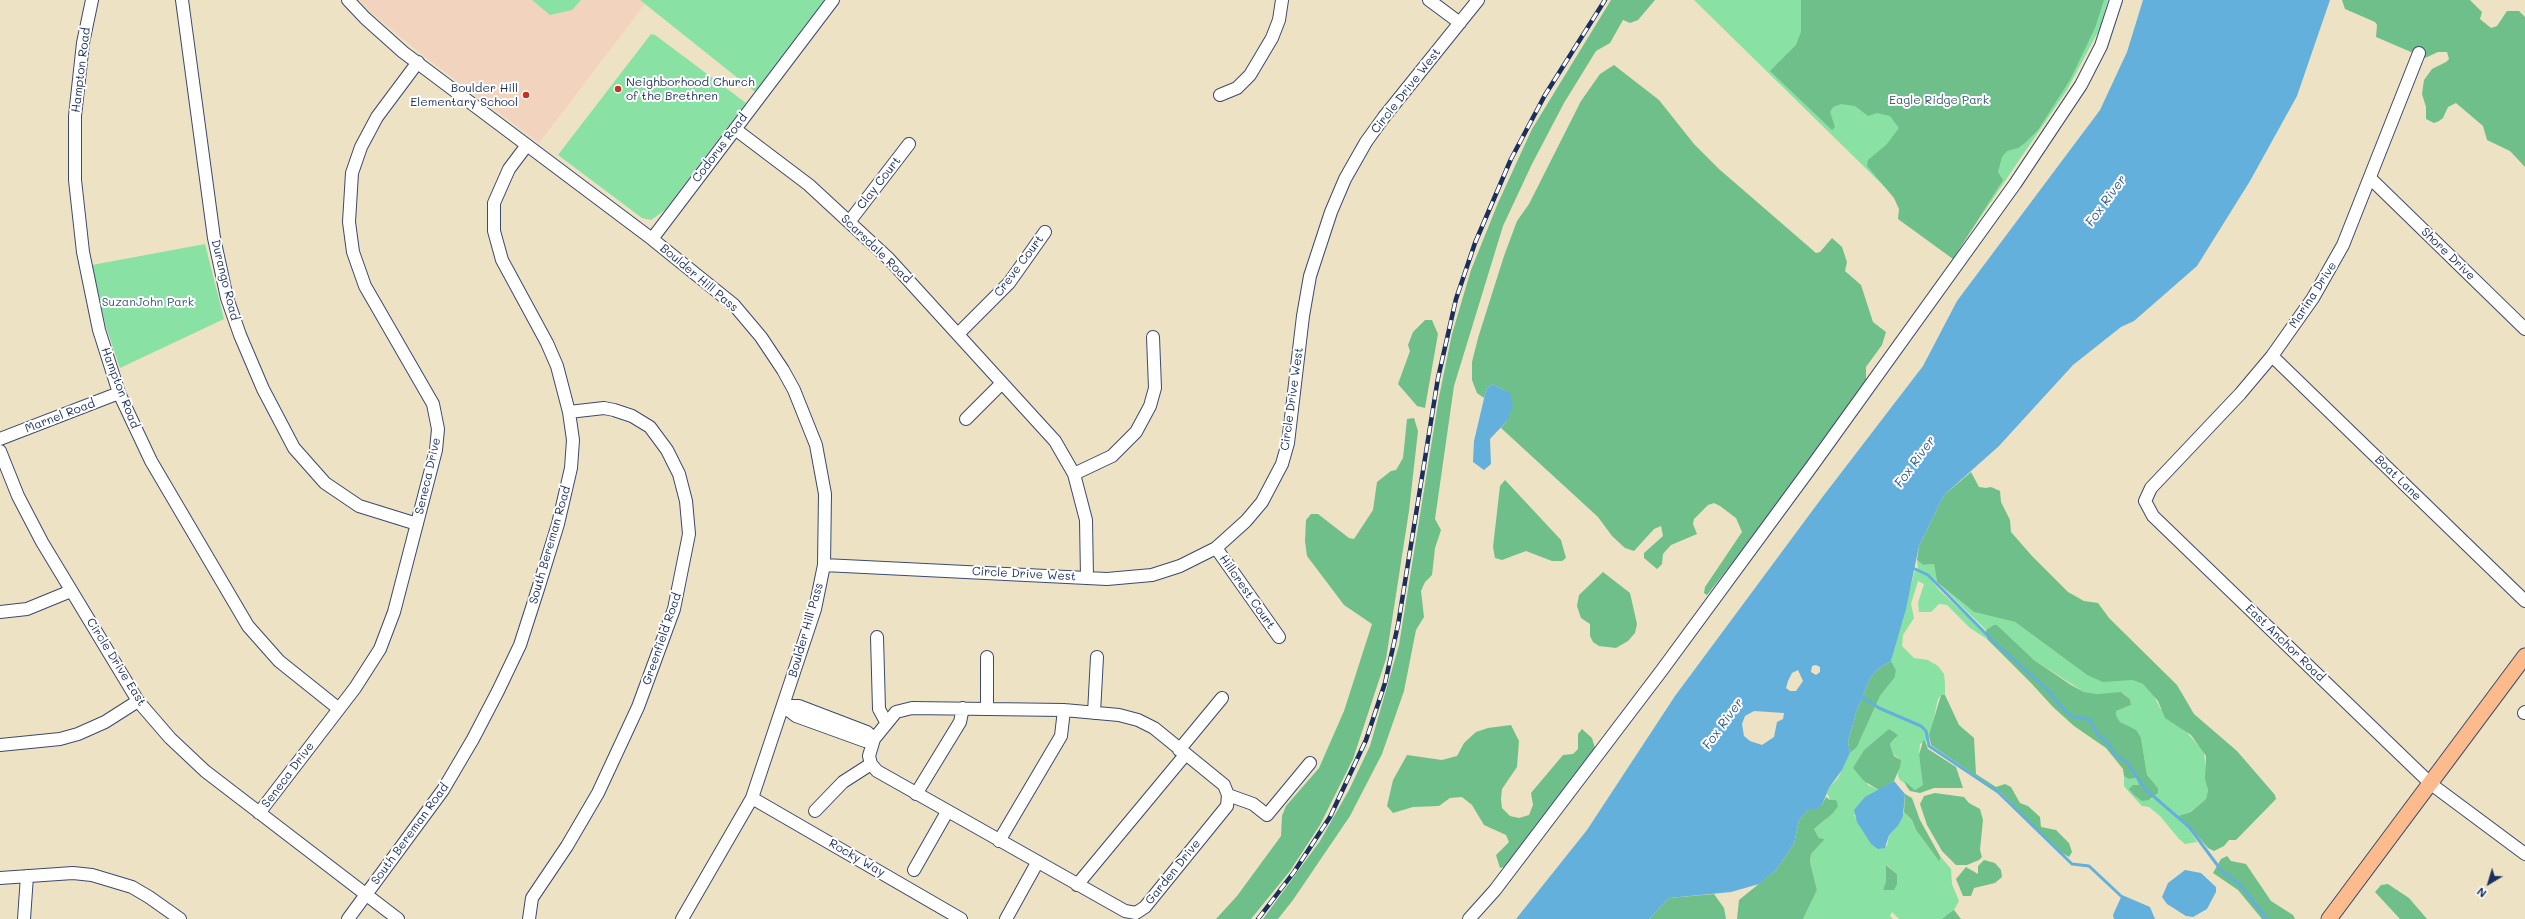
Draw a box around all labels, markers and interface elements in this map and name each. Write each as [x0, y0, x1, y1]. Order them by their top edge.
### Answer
street label: Hampton Road [69, 27, 93, 113]
street label: Circle Drive West [1368, 45, 1444, 137]
place label: Neighborhood Church of the Brethren [626, 75, 755, 103]
place label: Boulder Hill Elementary School [410, 81, 518, 109]
marker: Neighborhood Church of the Brethren [613, 84, 623, 94]
marker: Boulder Hill Elementary School [521, 90, 531, 100]
park label: Eagle Ridge Park [1889, 93, 1989, 107]
street label: Codorus Road [689, 111, 751, 185]
street label: Clay Court [854, 154, 904, 212]
water label: Fox River [2082, 172, 2130, 230]
street label: Scarsdale Road [838, 212, 914, 286]
street label: Shore Drive [2418, 225, 2478, 283]
street label: Creve Court [991, 232, 1047, 300]
street label: Durango Road [208, 238, 242, 322]
street label: Boulder Hill Pass [657, 241, 741, 315]
street label: Marina Drive [2286, 259, 2340, 331]
park label: SuzanJohn Park [102, 295, 194, 309]
street label: Hampton Road [98, 345, 142, 431]
street label: Circle Drive West [1278, 346, 1306, 452]
street label: Marnel Road [23, 396, 97, 436]
water label: Fox River [1891, 433, 1939, 491]
street label: Seneca Drive [412, 436, 444, 516]
street label: Boat Lane [2372, 452, 2424, 504]
street label: South Bereman Road [526, 484, 574, 606]
street label: Hillcrest Court [1216, 552, 1278, 632]
street label: Circle Drive West [972, 564, 1076, 584]
street label: Boulder Hill Pass [786, 581, 826, 679]
street label: Greenfield Road [639, 591, 685, 687]
street label: East Anchor Road [2242, 601, 2328, 685]
street label: Circle Drive East [83, 616, 149, 708]
water label: Fox River [1699, 695, 1747, 753]
street label: Seneca Drive [259, 739, 317, 811]
street label: South Bereman Road [368, 780, 452, 888]
street label: Rocky Way [826, 836, 888, 880]
street label: Garden Drive [1142, 837, 1204, 907]
north arrow [2469, 863, 2509, 903]
text: N [2473, 884, 2489, 901]

